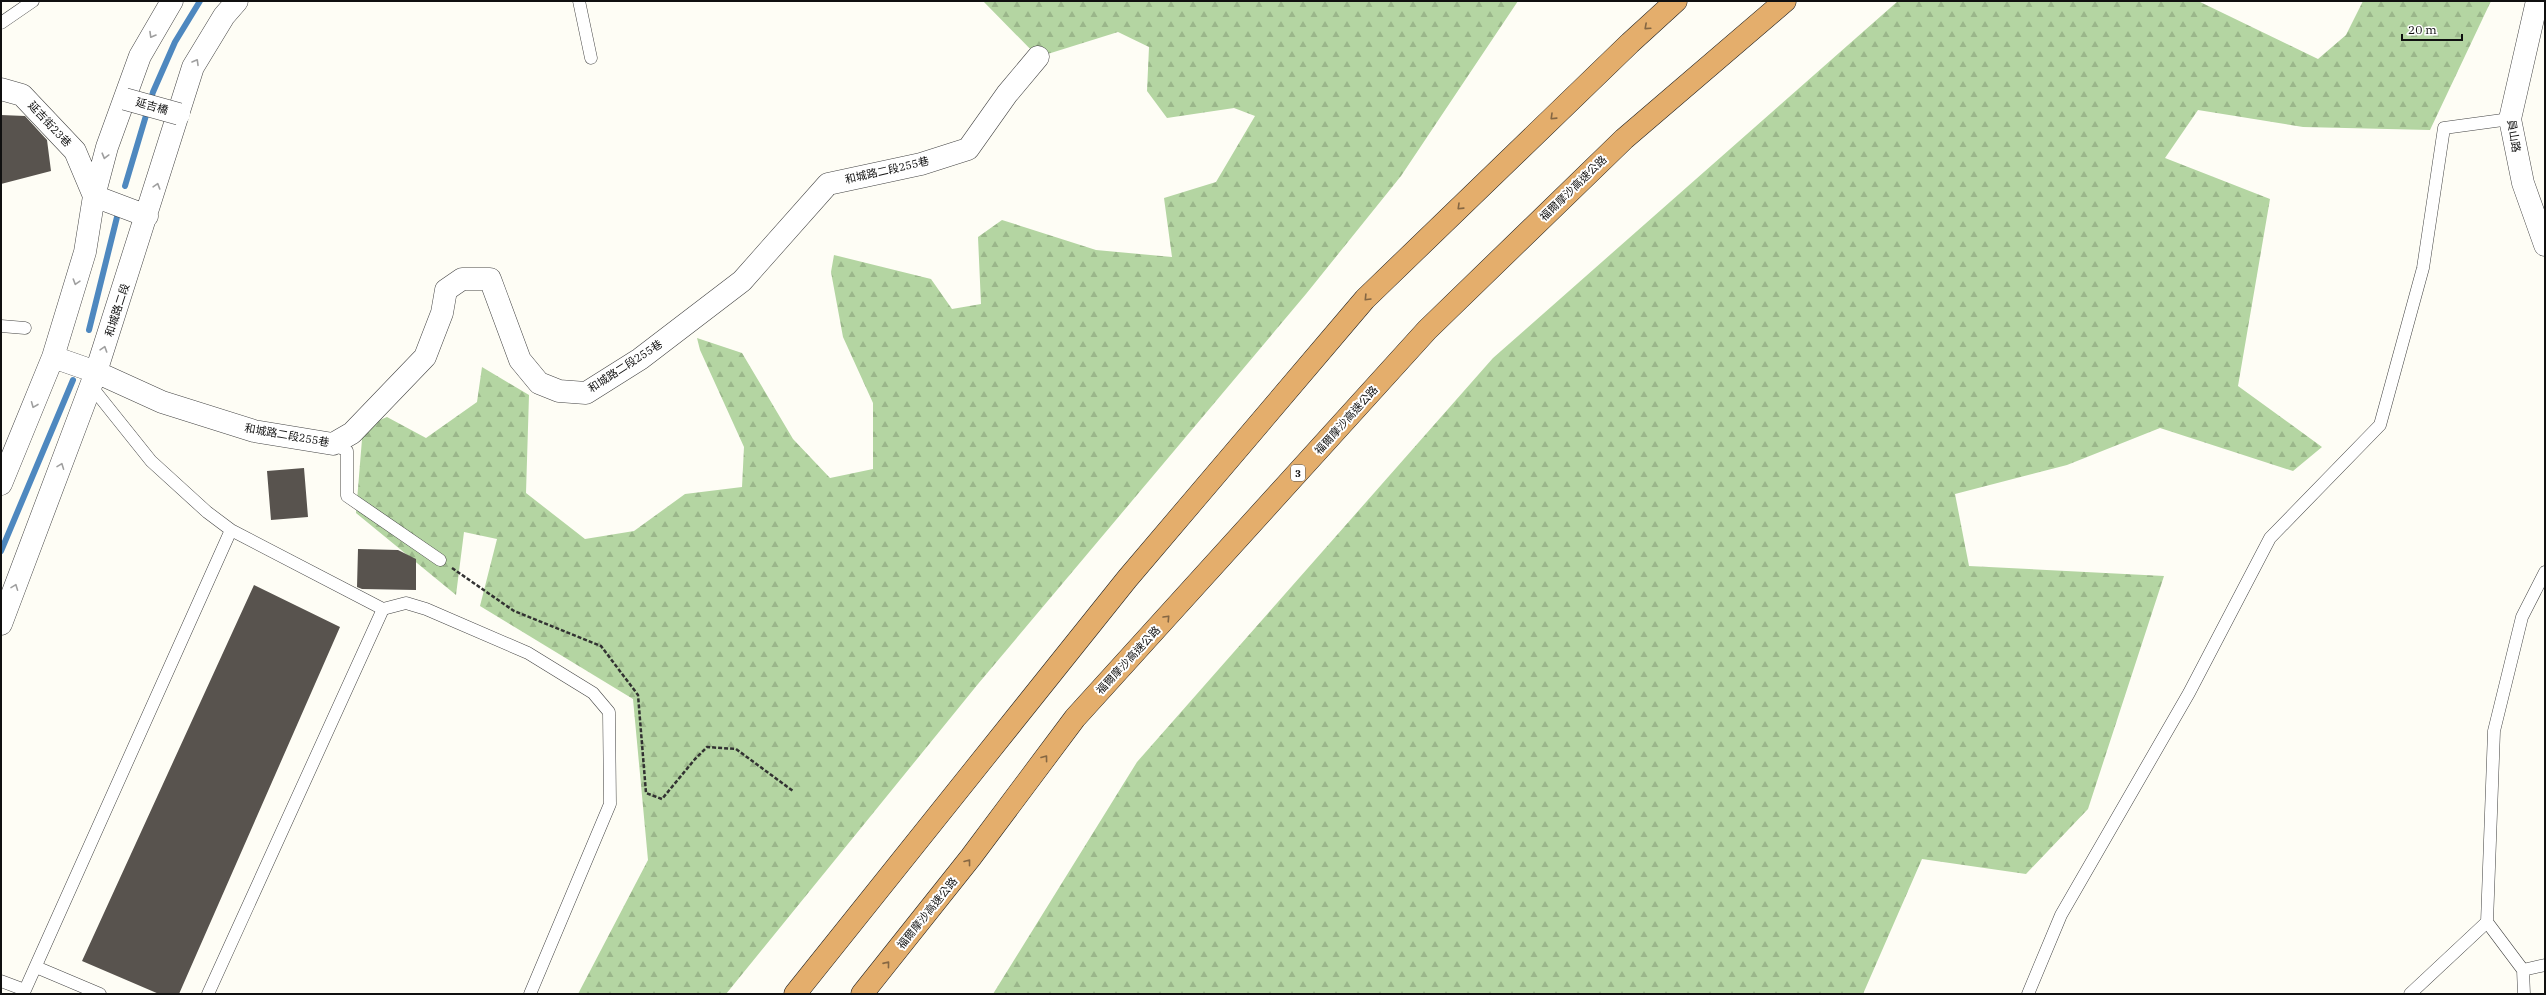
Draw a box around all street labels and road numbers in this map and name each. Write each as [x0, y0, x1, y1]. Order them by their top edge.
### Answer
street label: 延吉橋 [134, 95, 170, 117]
street label: 延吉街23巷 [25, 98, 75, 150]
street label: 員山路 [2505, 119, 2523, 153]
street label: 福爾摩沙高速公路 [1536, 152, 1610, 224]
street label: 和城路二段255巷 [844, 154, 930, 186]
street label: 和城路二段 [102, 282, 132, 338]
street label: 和城路二段255巷 [585, 337, 665, 395]
street label: 福爾摩沙高速公路 [1311, 383, 1381, 457]
street label: 和城路二段255巷 [244, 421, 330, 449]
road number: 3 [1291, 465, 1305, 481]
street label: 福爾摩沙高速公路 [1093, 623, 1163, 697]
street label: 福爾摩沙高速公路 [894, 874, 960, 952]

